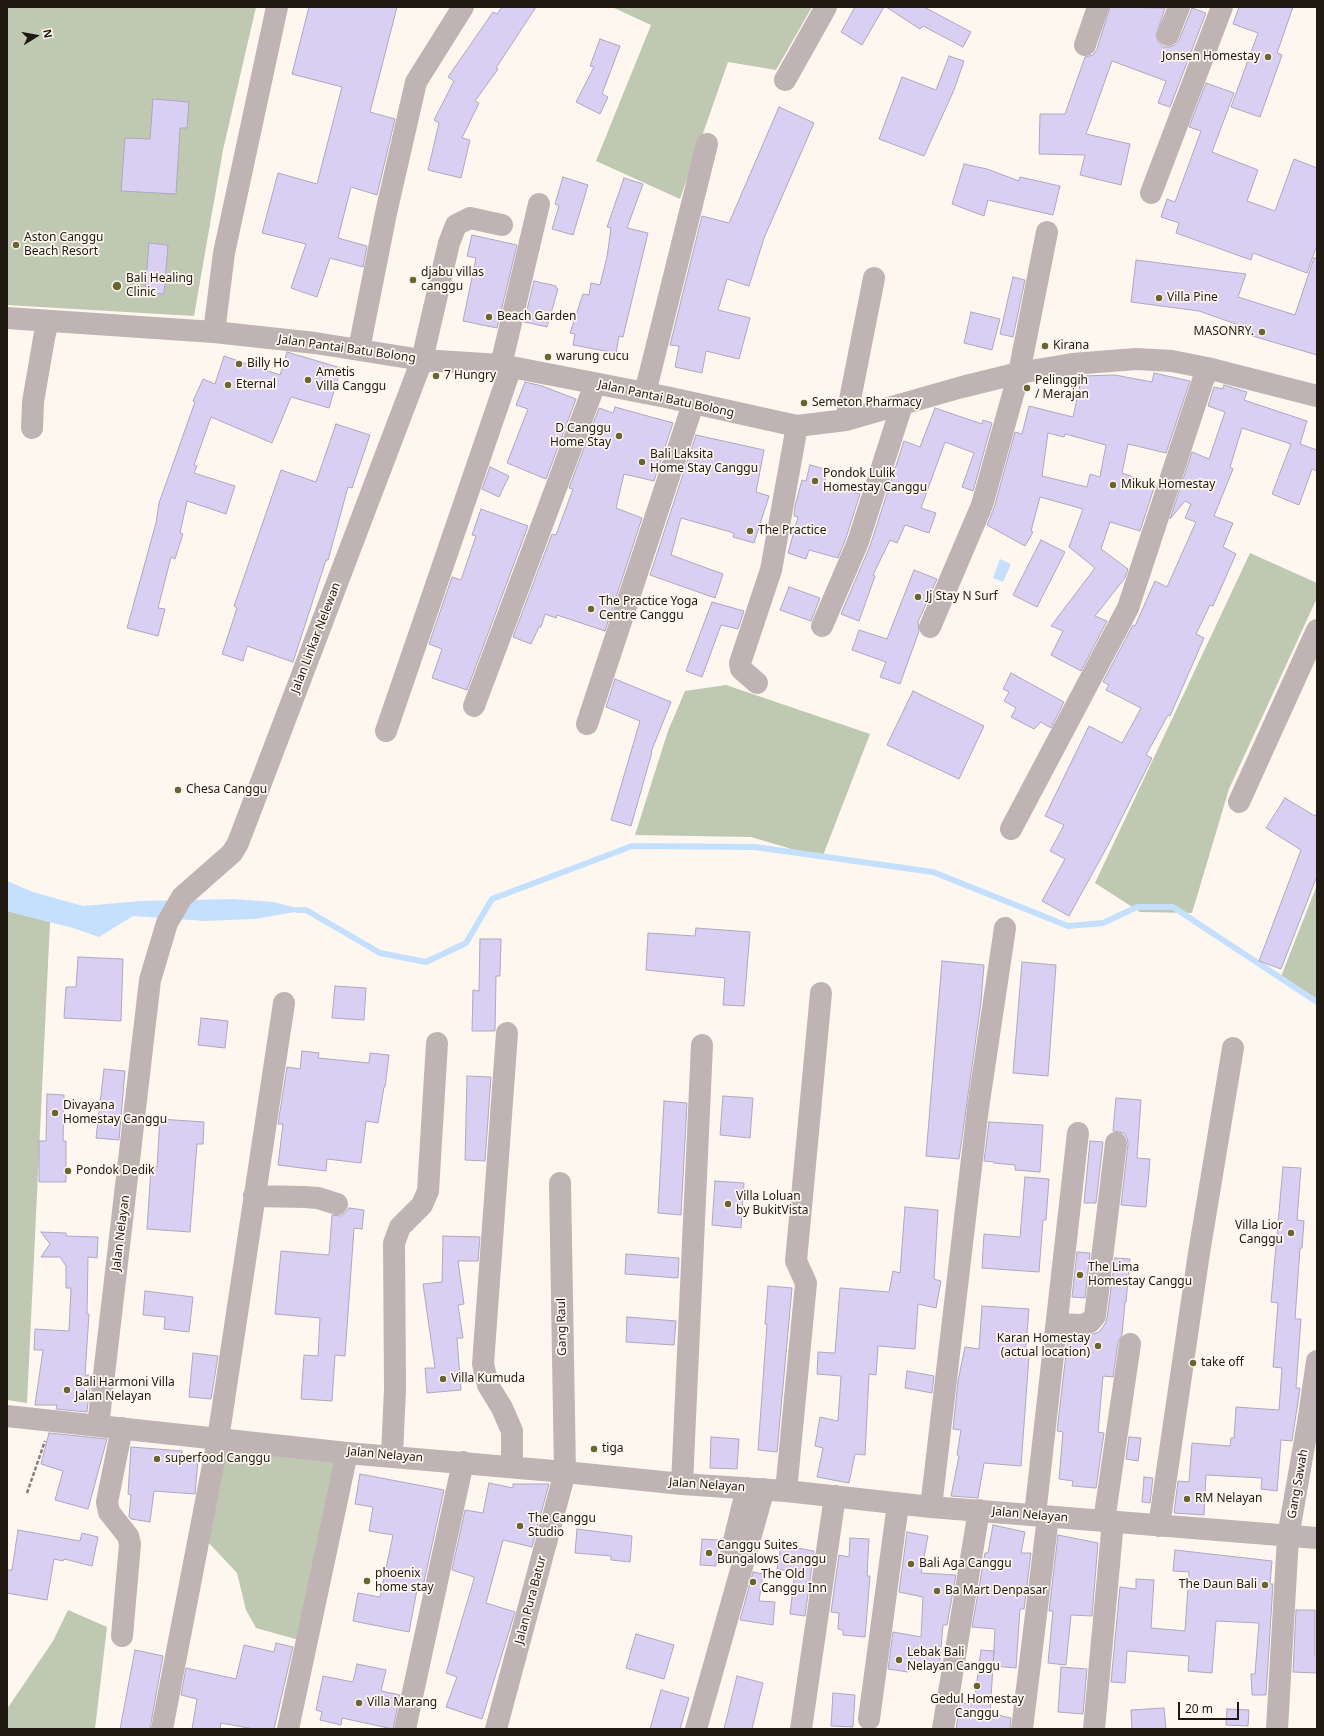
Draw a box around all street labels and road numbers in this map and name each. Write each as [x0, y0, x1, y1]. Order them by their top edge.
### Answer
street label: Jalan Pantai Batu Bolong [277, 332, 417, 366]
street label: Jalan Pantai Batu Bolong [597, 378, 735, 420]
street label: Jalan Linkar Nelewan [288, 581, 344, 695]
street label: Jalan Nelayan [109, 1194, 133, 1272]
street label: Gang Raul [554, 1298, 570, 1356]
street label: Jalan Nelayan [346, 1444, 424, 1466]
street label: Gang Sawah [1285, 1448, 1311, 1520]
street label: Jalan Nelayan [668, 1475, 746, 1495]
street label: Jalan Nelayan [991, 1504, 1069, 1526]
street label: Jalan Pura Batur [512, 1554, 550, 1646]

